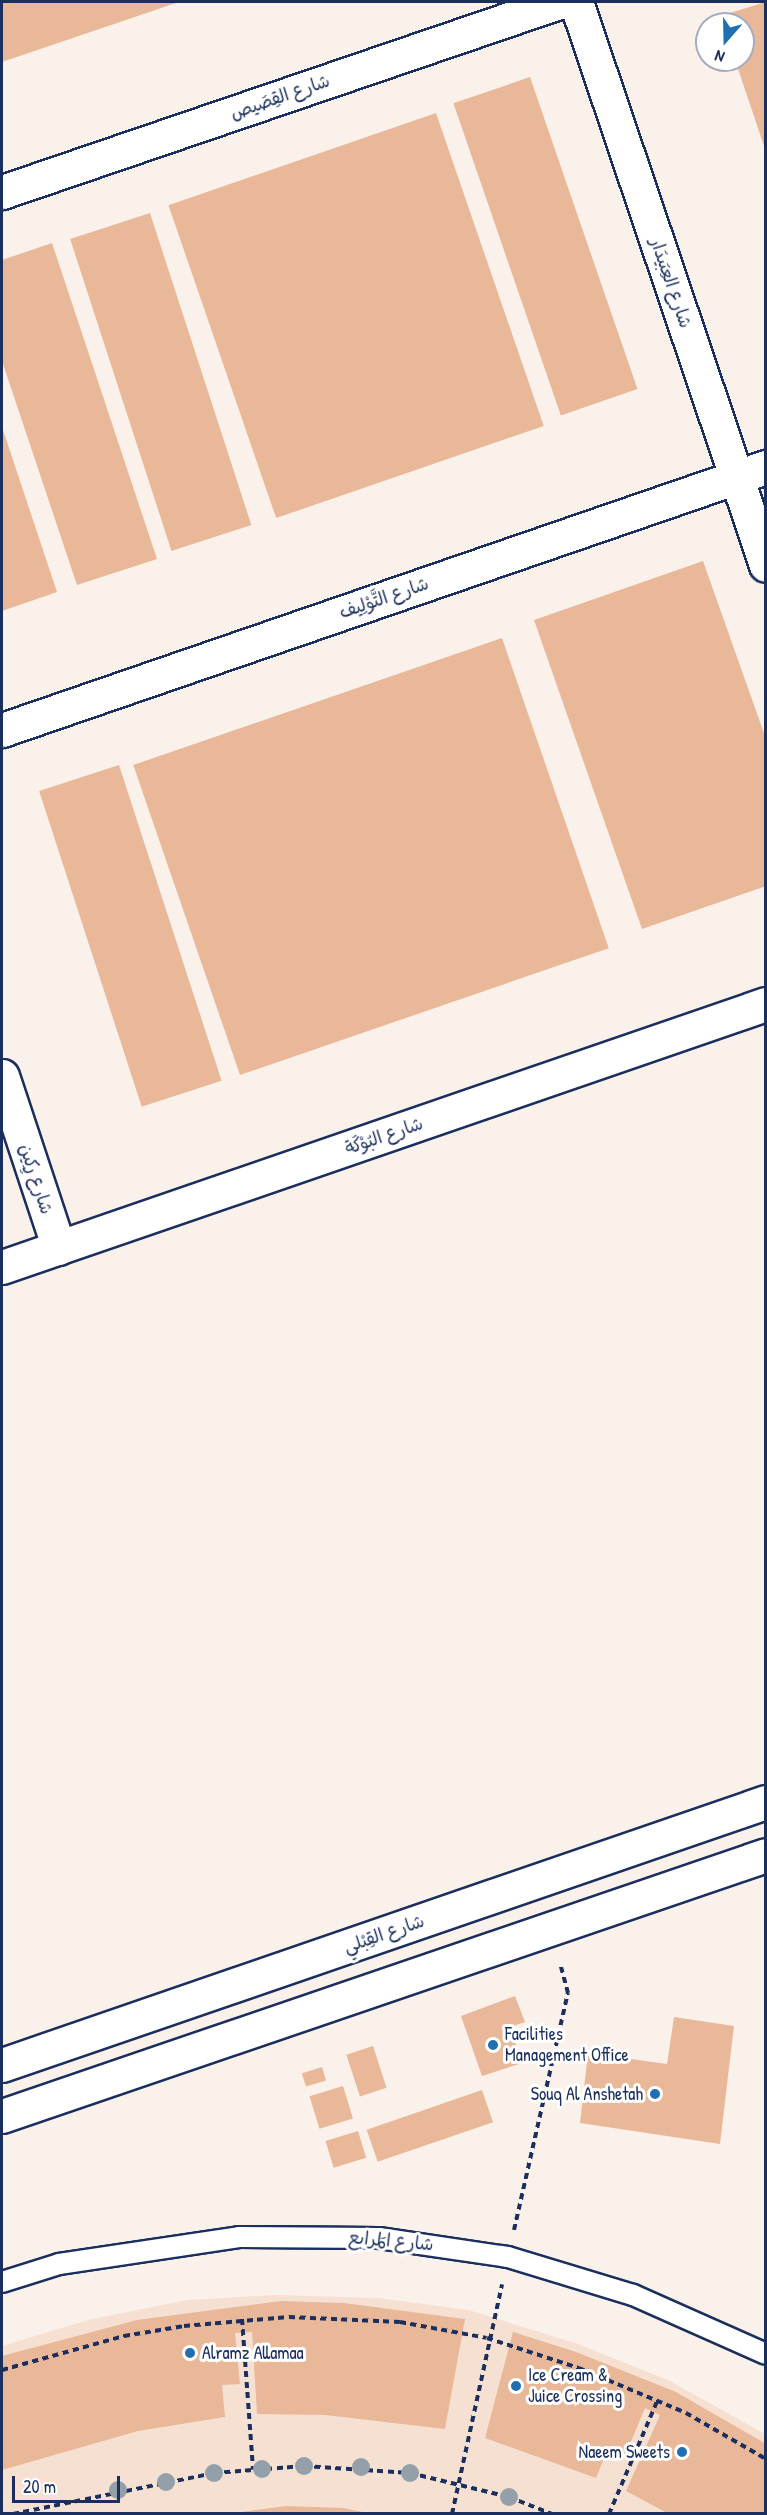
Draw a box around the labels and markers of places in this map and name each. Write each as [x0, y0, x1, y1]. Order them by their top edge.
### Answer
place label: Facilities Management Office [505, 2024, 629, 2066]
marker: Facilities Management Office [486, 2038, 500, 2052]
place label: Souq Al Anshetah [531, 2083, 643, 2105]
marker: Souq Al Anshetah [648, 2087, 662, 2101]
place label: Alramz Allamaa [202, 2342, 304, 2364]
marker: Alramz Allamaa [183, 2346, 197, 2360]
place label: Ice Cream & Juice Crossing [528, 2365, 622, 2408]
marker: Ice Cream & Juice Crossing [509, 2379, 523, 2393]
place label: Naeem Sweets [579, 2441, 670, 2463]
marker: Naeem Sweets [675, 2445, 689, 2459]

